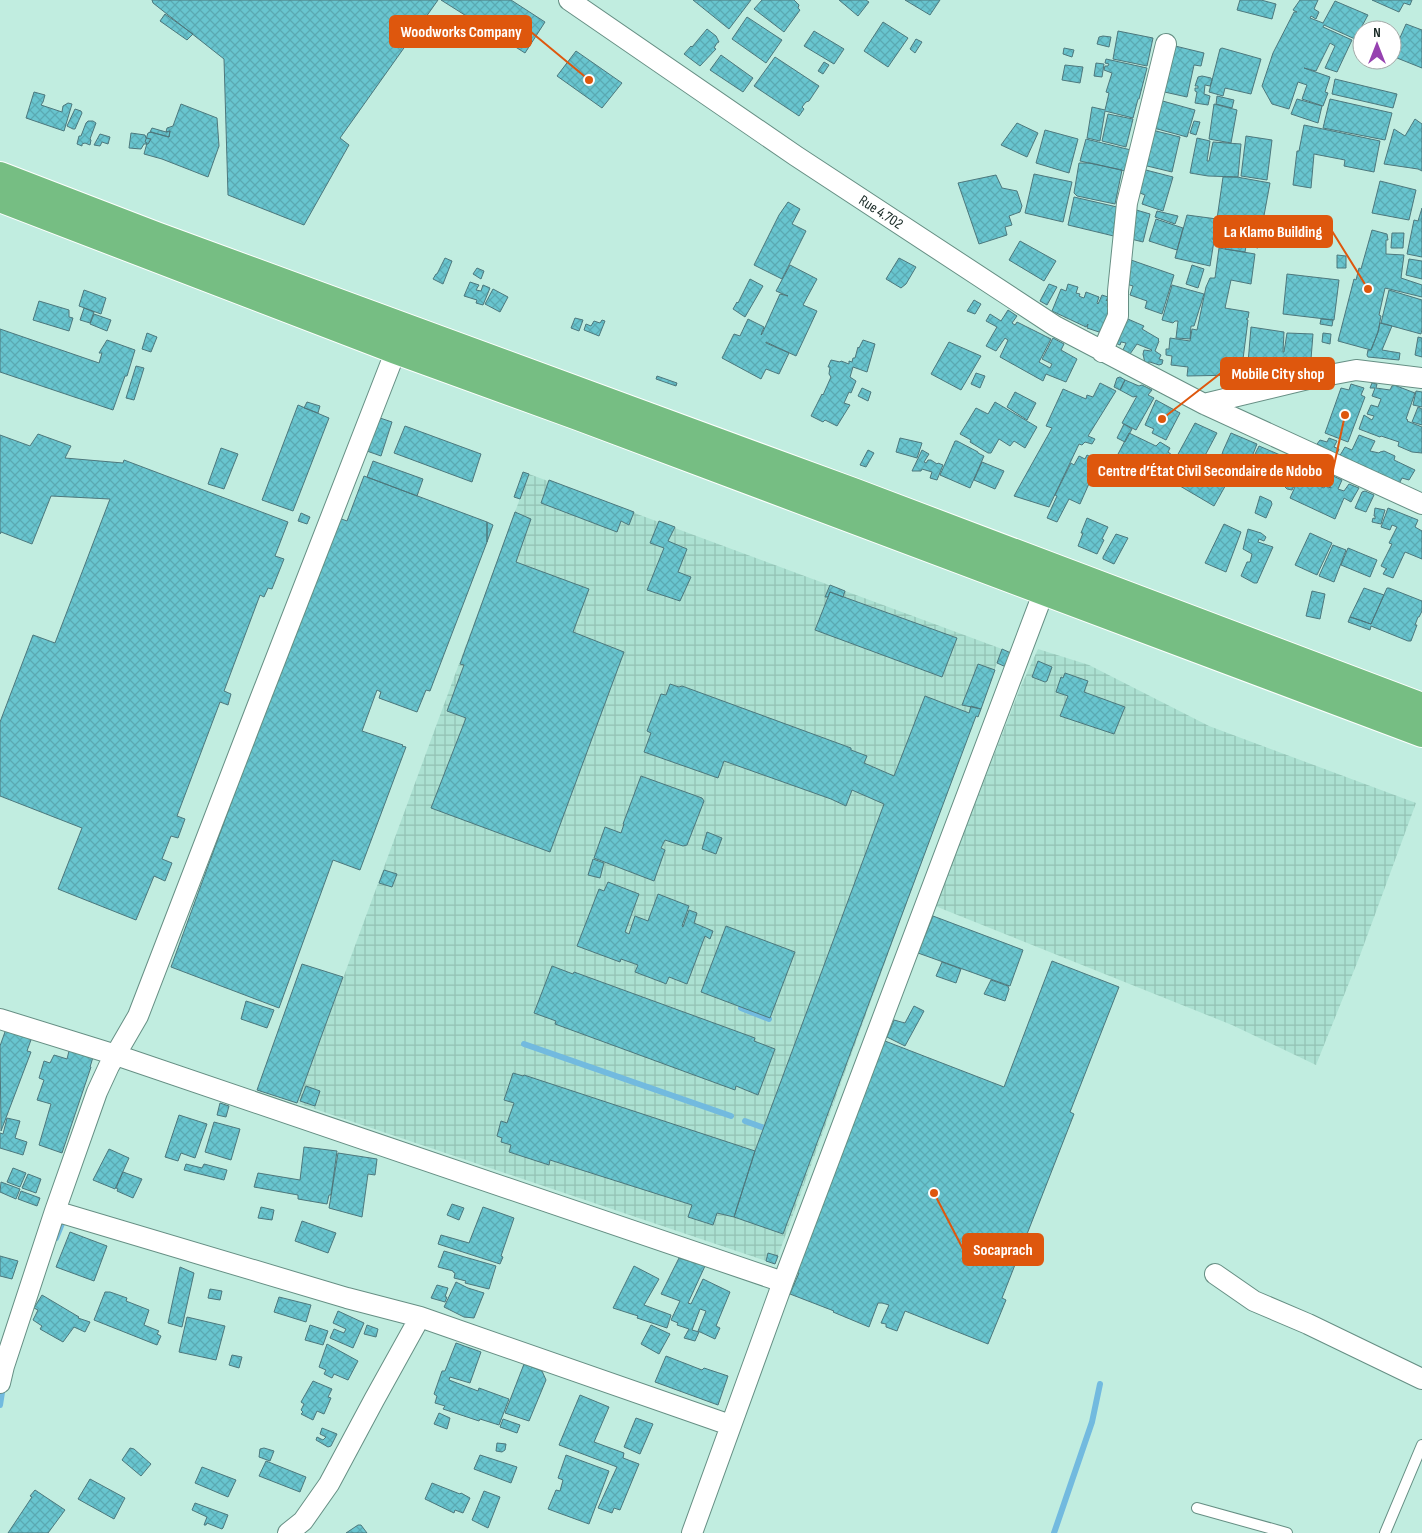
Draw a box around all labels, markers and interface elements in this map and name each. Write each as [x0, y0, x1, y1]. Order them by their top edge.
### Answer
callout: Woodworks Company [390, 16, 531, 47]
north arrow [1352, 20, 1402, 70]
text: Woodworks Company [400, 23, 522, 42]
text: N [1373, 24, 1381, 41]
street label: Rue 4.702 [855, 191, 906, 234]
callout: La Klamo Building [1214, 216, 1332, 247]
text: La Klamo Building [1224, 223, 1322, 242]
callout: Mobile City shop [1221, 358, 1334, 389]
text: Mobile City shop [1231, 365, 1325, 384]
callout: Centre d’État Civil Secondaire de Ndobo [1088, 455, 1333, 486]
text: Centre d’État Civil Secondaire de Ndobo [1098, 462, 1322, 481]
callout: Socaprach [963, 1234, 1043, 1265]
text: Socaprach [973, 1241, 1033, 1260]

